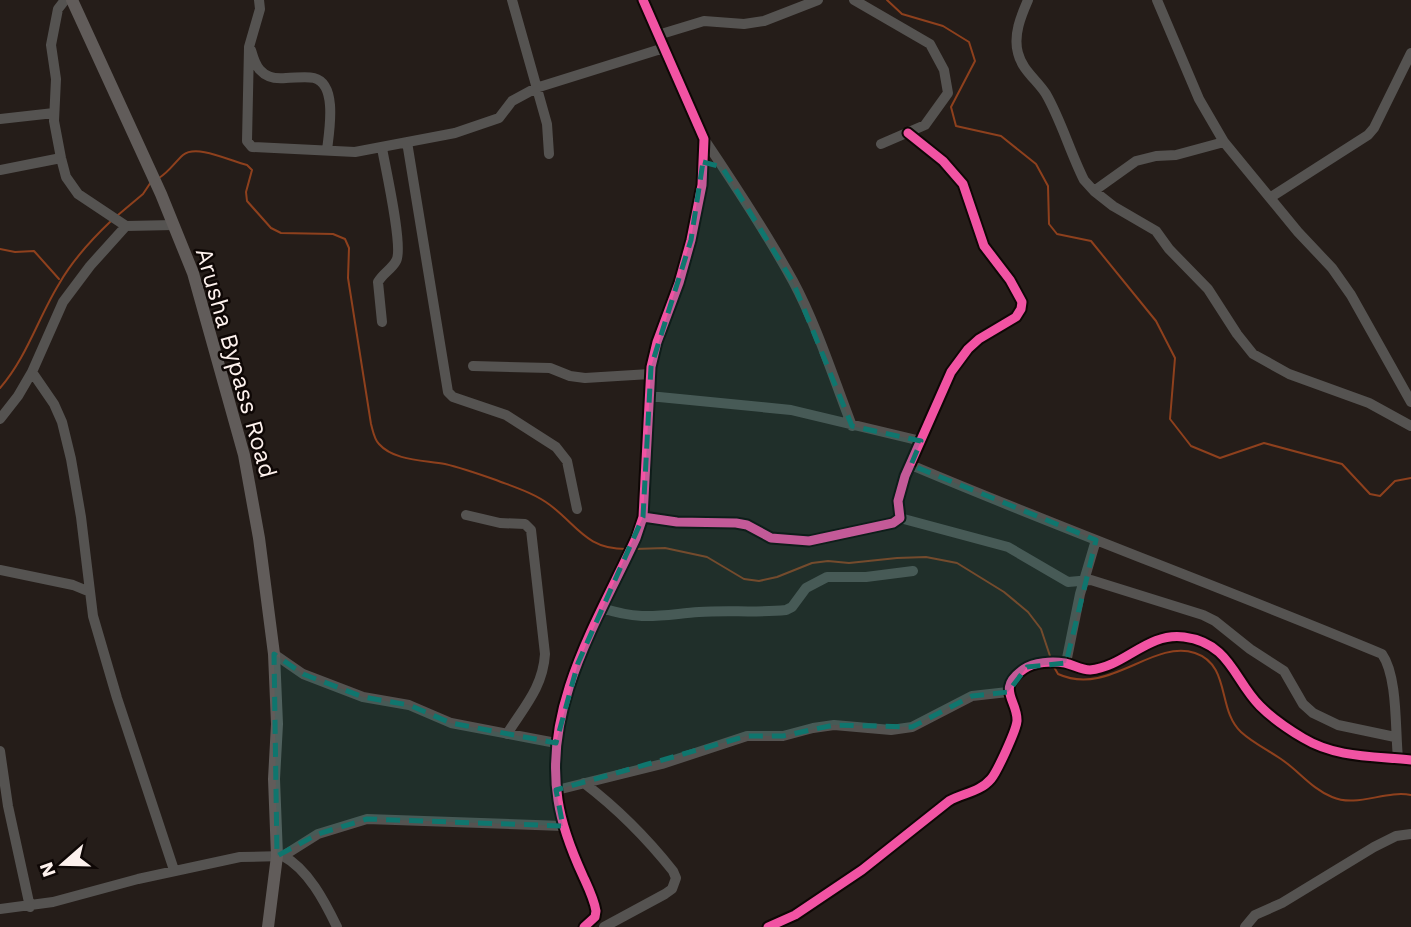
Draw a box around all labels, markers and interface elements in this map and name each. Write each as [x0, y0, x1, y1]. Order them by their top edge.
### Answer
street label: Arusha Bypass Road [190, 245, 282, 481]
north arrow [28, 829, 98, 899]
text: N [34, 859, 61, 880]

